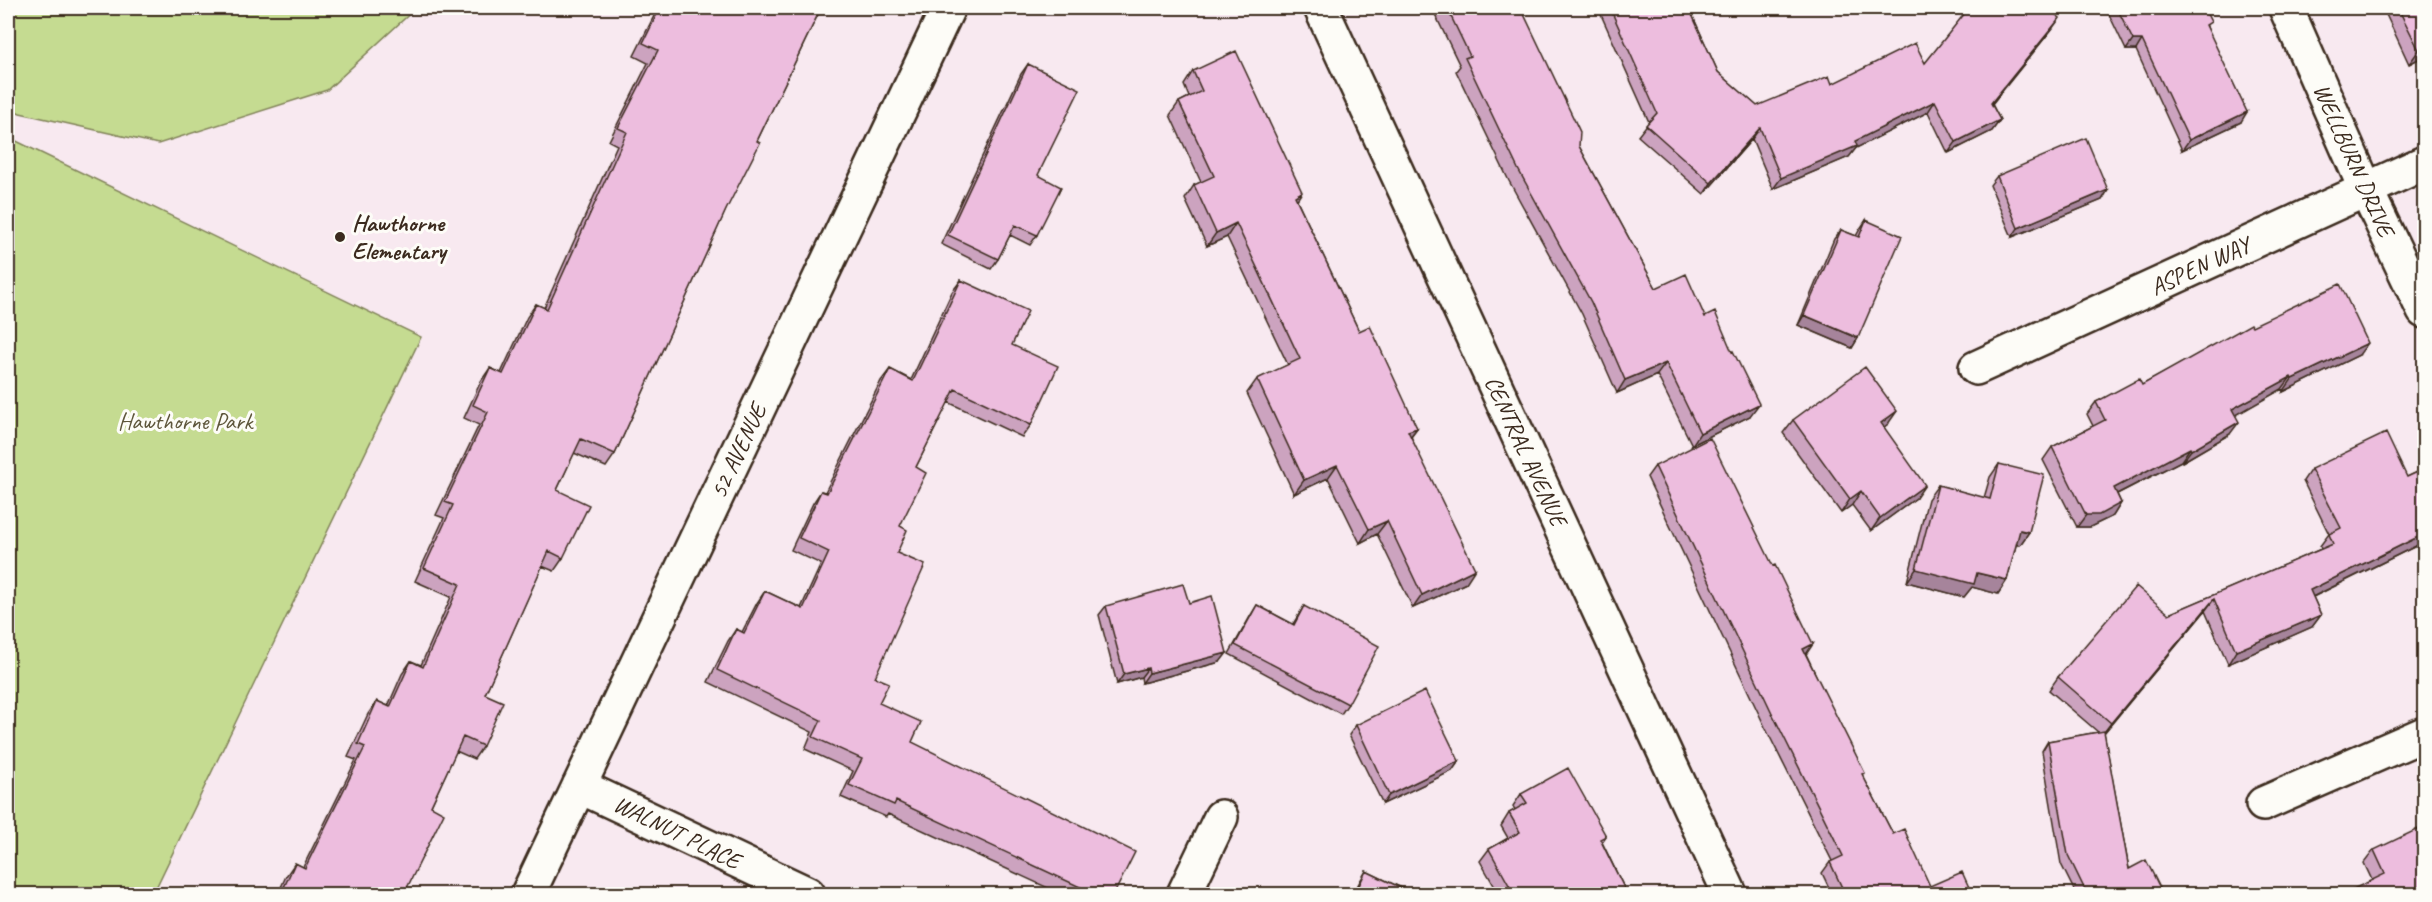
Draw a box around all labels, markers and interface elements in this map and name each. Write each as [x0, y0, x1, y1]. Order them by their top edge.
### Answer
street label: WELLBURN DRIVE [2307, 79, 2402, 244]
place label: Hawthorne Elementary [352, 208, 448, 266]
street label: ASPEN WAY [2145, 228, 2258, 302]
marker: Hawthorne Elementary [333, 230, 347, 244]
street label: CENTRAL AVENUE [1478, 371, 1575, 534]
street label: 52 AVENUE [703, 396, 774, 503]
park label: Hawthorne Park [118, 406, 255, 436]
street label: WALNUT PLACE [609, 788, 748, 877]

